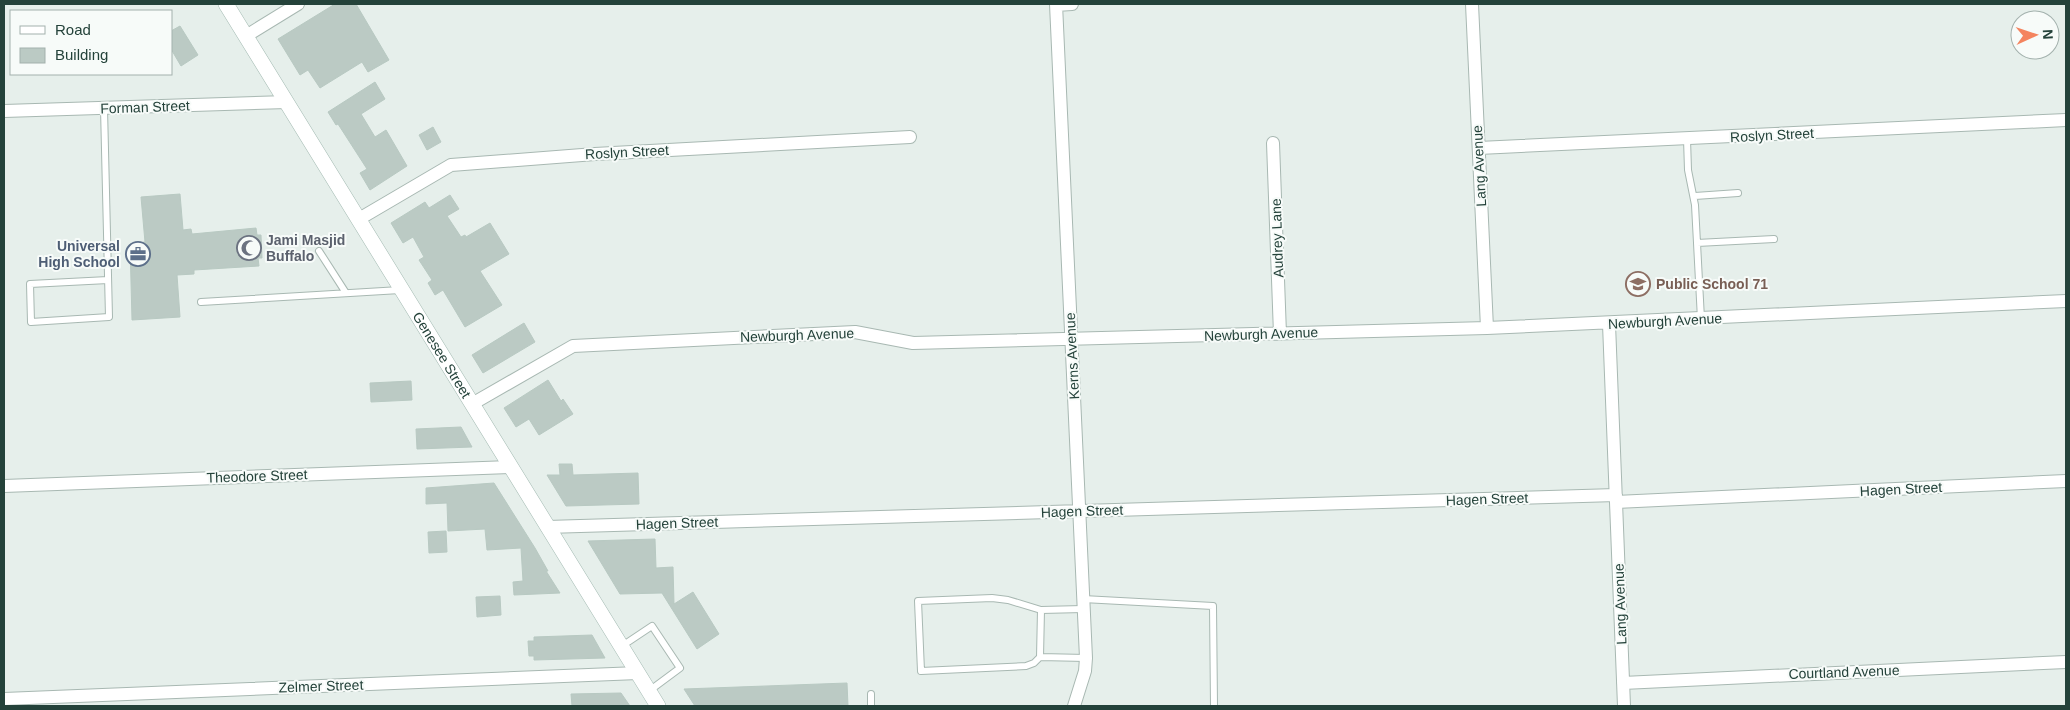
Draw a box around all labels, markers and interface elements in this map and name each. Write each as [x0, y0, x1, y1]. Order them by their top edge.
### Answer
legend [10, 10, 172, 75]
north arrow [2010, 10, 2060, 60]
text: Road [55, 21, 91, 38]
text: N [2040, 29, 2056, 40]
text: Building [55, 46, 108, 63]
street label: Forman Street [100, 97, 190, 117]
street label: Lang Avenue [1469, 125, 1489, 207]
street label: Roslyn Street [1730, 125, 1814, 145]
street label: Roslyn Street [585, 142, 669, 162]
street label: Audrey Lane [1268, 198, 1286, 278]
place label: Jami Masjid Buffalo [266, 232, 345, 264]
mosque icon: Jami Masjid Buffalo [236, 235, 262, 261]
place label: Universal High School [38, 238, 120, 270]
office icon: Universal High School [125, 241, 151, 267]
school or university icon: Public School 71 [1625, 271, 1651, 297]
place label: Public School 71 [1656, 276, 1768, 292]
street label: Genesee Street [409, 309, 475, 401]
street label: Newburgh Avenue [1608, 310, 1723, 332]
street label: Kerns Avenue [1062, 312, 1082, 400]
street label: Newburgh Avenue [1204, 324, 1319, 344]
street label: Newburgh Avenue [740, 325, 855, 345]
street label: Theodore Street [206, 466, 308, 486]
street label: Hagen Street [1859, 479, 1943, 499]
street label: Hagen Street [1445, 490, 1529, 508]
street label: Hagen Street [1040, 502, 1124, 520]
street label: Hagen Street [635, 514, 719, 532]
street label: Lang Avenue [1611, 563, 1629, 645]
street label: Courtland Avenue [1788, 662, 1900, 682]
street label: Zelmer Street [278, 677, 364, 695]

